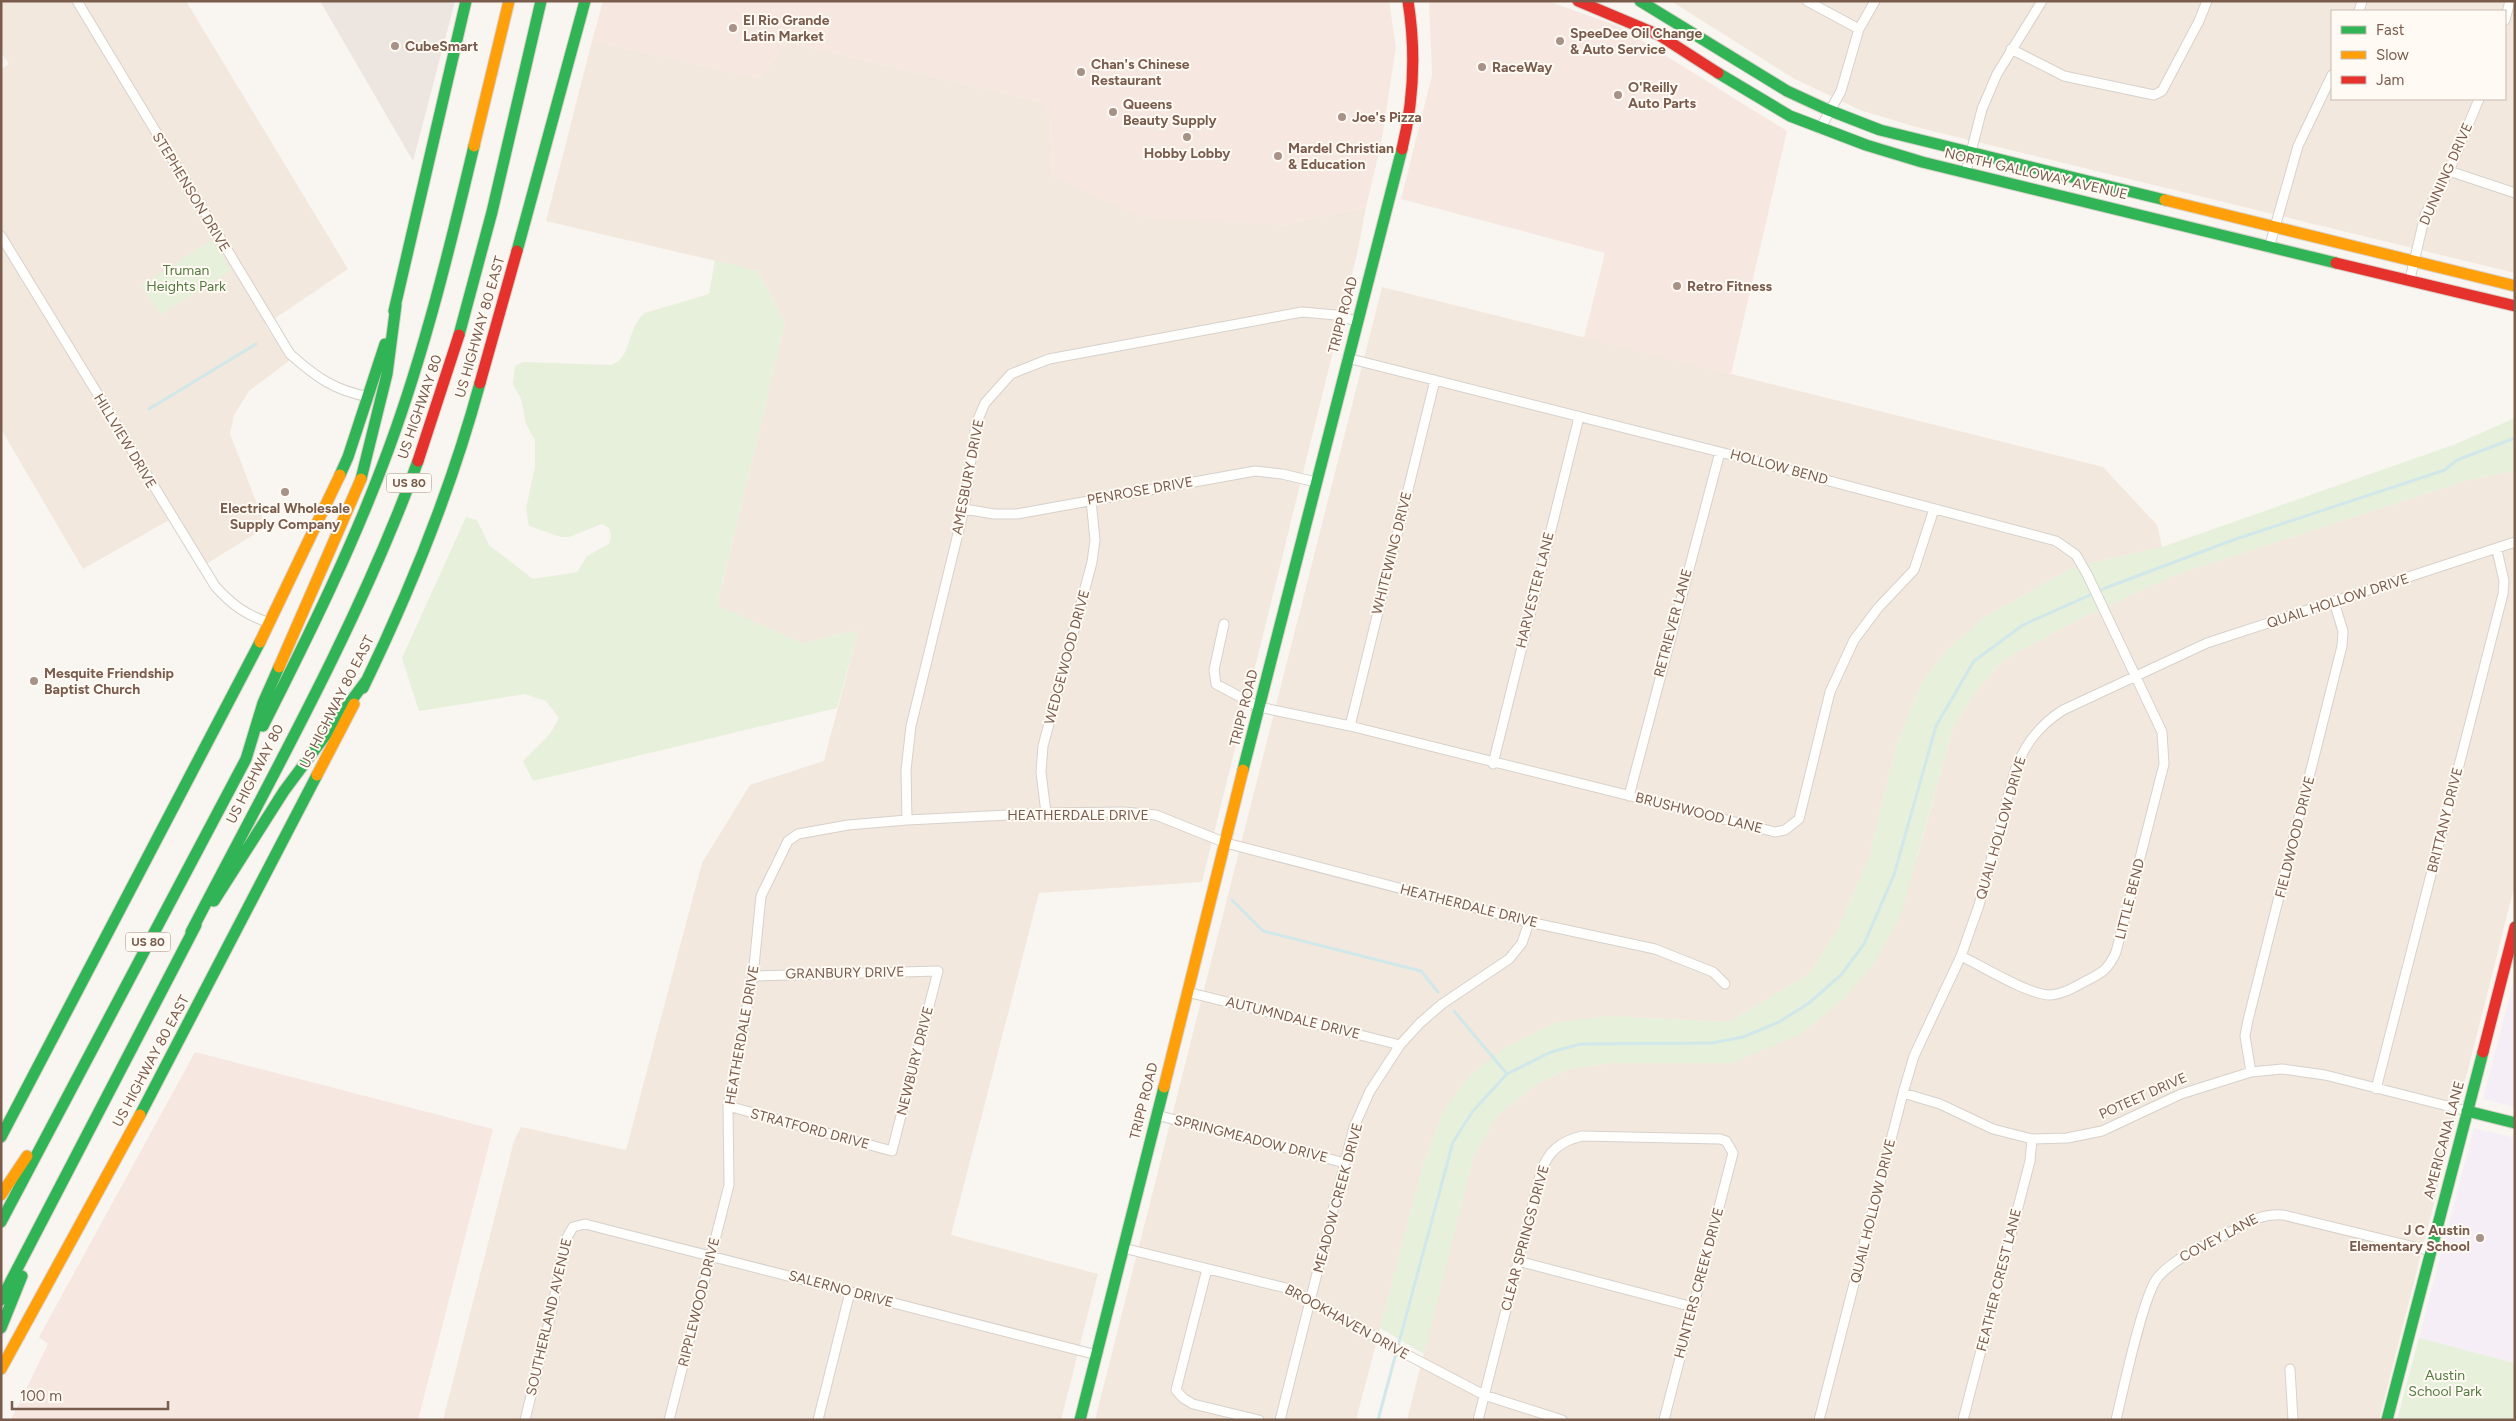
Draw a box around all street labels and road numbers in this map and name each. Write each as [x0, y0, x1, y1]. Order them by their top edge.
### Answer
street label: DUNNING DRIVE [2416, 120, 2476, 228]
street label: STEPHENSON DRIVE [149, 129, 233, 255]
street label: NORTH GALLOWAY AVENUE [1943, 145, 2129, 203]
street label: US HIGHWAY 80 EAST [452, 254, 508, 400]
street label: TRIPP ROAD [1325, 275, 1361, 355]
street label: US HIGHWAY 80 [394, 353, 446, 461]
street label: HILLVIEW DRIVE [90, 390, 160, 492]
street label: AMESBURY DRIVE [948, 418, 988, 536]
street label: HOLLOW BEND [1728, 446, 1830, 488]
road number: US 80 [386, 473, 432, 492]
street label: PENROSE DRIVE [1086, 473, 1194, 509]
street label: WHITEWING DRIVE [1368, 490, 1416, 616]
street label: HARVESTER LANE [1512, 530, 1558, 650]
street label: RETRIEVER LANE [1650, 567, 1696, 679]
street label: QUAIL HOLLOW DRIVE [2265, 570, 2411, 632]
street label: WEDGEWOOD DRIVE [1041, 588, 1093, 726]
street label: US HIGHWAY 80 EAST [296, 633, 378, 771]
street label: TRIPP ROAD [1226, 668, 1262, 748]
street label: US HIGHWAY 80 [223, 721, 287, 827]
street label: QUAIL HOLLOW DRIVE [1972, 754, 2030, 902]
street label: BRITTANY DRIVE [2424, 766, 2466, 874]
street label: FIELDWOOD DRIVE [2272, 774, 2318, 900]
street label: BRUSHWOOD LANE [1634, 789, 1764, 837]
street label: HEATHERDALE DRIVE [1007, 807, 1149, 824]
street label: LITTLE BEND [2112, 857, 2148, 941]
street label: HEATHERDALE DRIVE [1398, 881, 1540, 931]
road number: US 80 [126, 932, 170, 952]
street label: GRANBURY DRIVE [785, 963, 905, 983]
street label: HEATHERDALE DRIVE [721, 964, 763, 1106]
street label: US HIGHWAY 80 EAST [109, 992, 193, 1130]
street label: AUTUMNDALE DRIVE [1224, 993, 1362, 1043]
street label: NEWBURY DRIVE [893, 1005, 937, 1117]
street label: TRIPP ROAD [1126, 1061, 1162, 1141]
street label: POTEET DRIVE [2096, 1069, 2190, 1123]
street label: AMERICANA LANE [2420, 1079, 2468, 1201]
street label: STRATFORD DRIVE [749, 1105, 871, 1153]
street label: SPRINGMEADOW DRIVE [1172, 1112, 1330, 1166]
street label: MEADOW CREEK DRIVE [1310, 1121, 1366, 1275]
street label: QUAIL HOLLOW DRIVE [1847, 1137, 1899, 1285]
street label: CLEAR SPRINGS DRIVE [1497, 1163, 1553, 1313]
street label: HUNTERS CREEK DRIVE [1671, 1206, 1727, 1360]
street label: FEATHER CREST LANE [1973, 1207, 2025, 1353]
street label: COVEY LANE [2177, 1210, 2261, 1266]
street label: RIPPLEWOOD DRIVE [675, 1236, 723, 1368]
street label: SOUTHERLAND AVENUE [523, 1237, 575, 1397]
street label: SALERNO DRIVE [787, 1267, 895, 1311]
street label: BROOKHAVEN DRIVE [1282, 1281, 1412, 1363]

